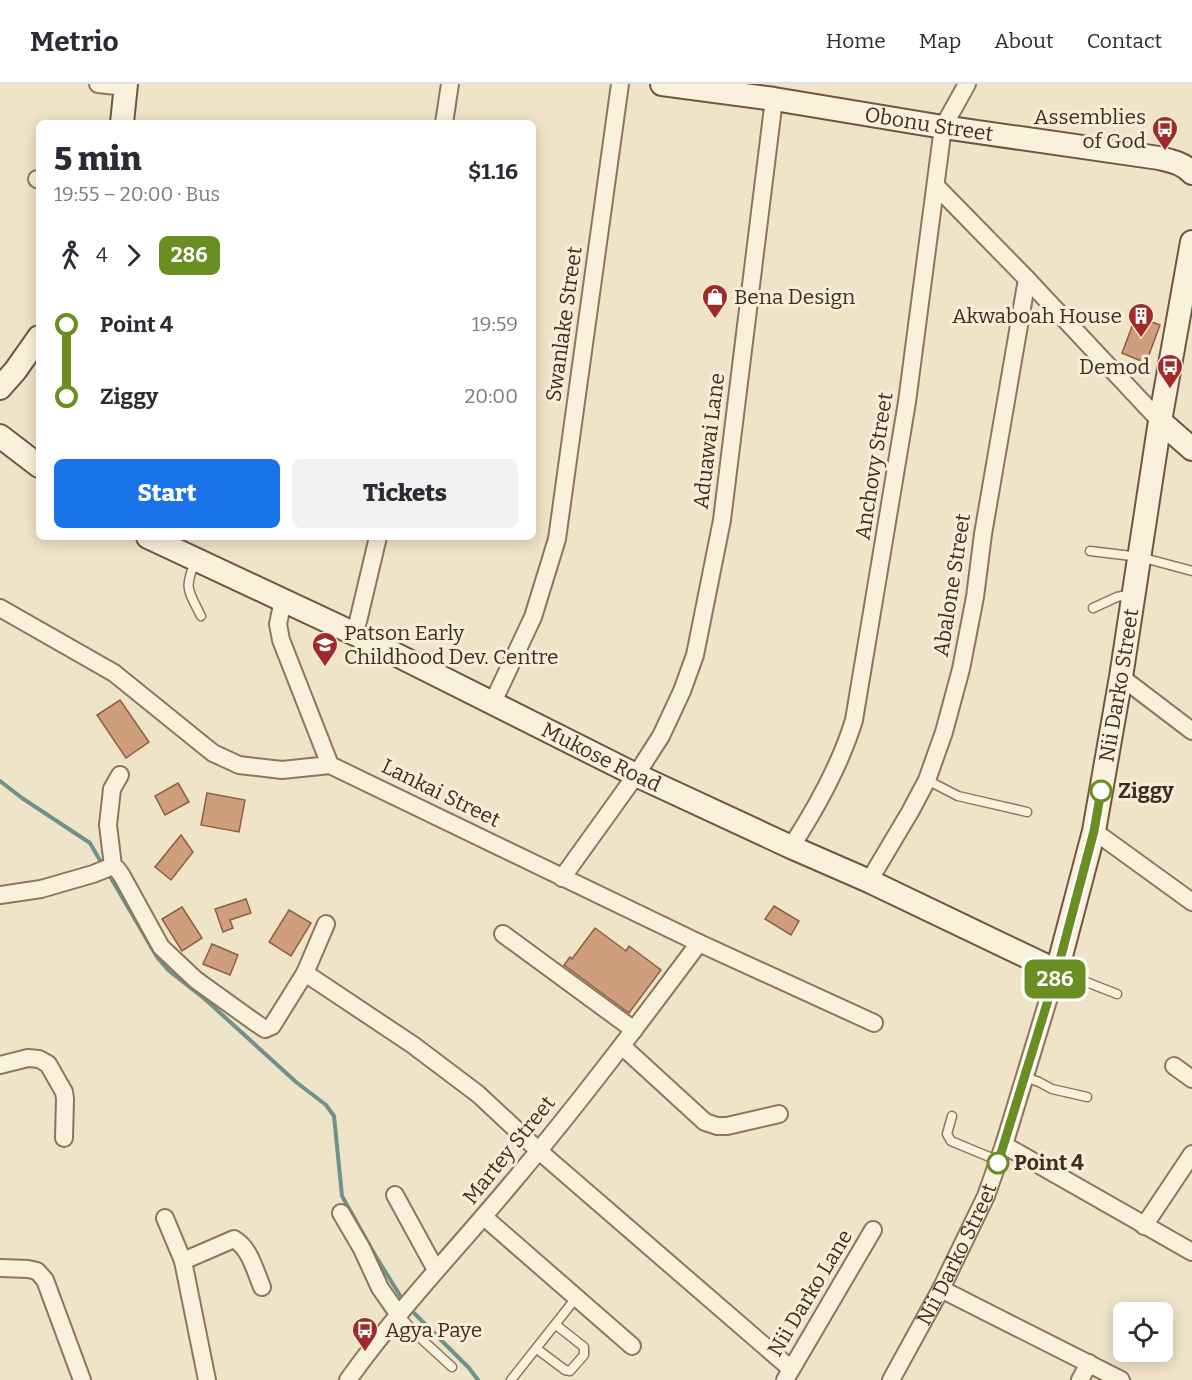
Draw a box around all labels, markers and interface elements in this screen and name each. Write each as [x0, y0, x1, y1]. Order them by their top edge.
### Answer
text: Metrio [30, 25, 119, 58]
text: Home [826, 28, 886, 54]
text: Map [919, 28, 961, 54]
text: About [994, 28, 1054, 54]
text: Contact [1087, 28, 1162, 54]
street label: Obonu Street [863, 101, 995, 147]
place label: Assemblies of God [1034, 104, 1146, 154]
bus stop icon: Assemblies of God [1150, 114, 1180, 152]
text: 5 min [54, 139, 142, 179]
text: $1.16 [468, 158, 518, 185]
text: 19:55 – 20:00 · Bus [54, 182, 220, 206]
icon: walk [54, 239, 87, 272]
icon: forward [117, 239, 150, 272]
text: 286 [171, 242, 208, 268]
text: 4 [96, 243, 108, 267]
street label: Swanlake Street [540, 244, 588, 403]
shop icon: Bena Design [700, 282, 730, 320]
place label: Bena Design [734, 284, 855, 310]
building icon: Akwaboah House [1126, 301, 1156, 339]
place label: Akwaboah House [952, 303, 1122, 329]
text: Point 4 [100, 311, 173, 338]
text: 19:59 [472, 312, 518, 336]
bus stop icon: Demod [1155, 352, 1185, 390]
place label: Demod [1079, 354, 1150, 380]
street label: Aduawai Lane [688, 372, 730, 510]
text: Ziggy [100, 383, 158, 410]
text: 20:00 [464, 384, 518, 408]
street label: Anchovy Street [850, 390, 899, 542]
button: Start [54, 459, 280, 528]
button: Tickets [292, 459, 518, 528]
street label: Abalone Street [928, 511, 976, 658]
street label: Nii Darko Street [1093, 606, 1144, 764]
place label: Patson Early Childhood Dev. Centre [344, 620, 559, 670]
school or university icon: Patson Early Childhood Dev. Centre [310, 630, 340, 668]
street label: Mukose Road [537, 717, 665, 798]
street label: Lankai Street [377, 753, 505, 833]
place label: Ziggy [1118, 778, 1174, 804]
marker: Ziggy [1090, 780, 1112, 802]
line badge: 286 [1020, 960, 1090, 998]
text: 286 [1037, 966, 1073, 992]
street label: Martey Street [457, 1090, 561, 1210]
place label: Point 4 [1014, 1150, 1084, 1176]
marker: Point 4 [987, 1152, 1009, 1174]
street label: Nii Darko Street [911, 1180, 1003, 1330]
street label: Nii Darko Lane [762, 1225, 858, 1361]
map controls [1113, 1302, 1173, 1362]
button: locate [1113, 1302, 1173, 1362]
bus stop icon: Agya Paye [350, 1315, 380, 1353]
place label: Agya Paye [385, 1317, 482, 1343]

